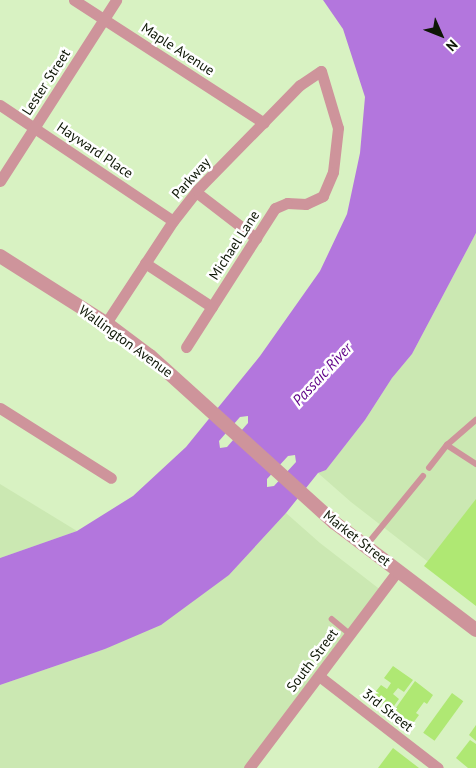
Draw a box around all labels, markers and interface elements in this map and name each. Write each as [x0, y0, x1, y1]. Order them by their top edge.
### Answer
north arrow [416, 10, 466, 60]
street label: Maple Avenue [138, 19, 218, 79]
text: N [442, 36, 461, 55]
street label: Lester Street [18, 46, 74, 118]
street label: Hayward Place [54, 118, 136, 182]
street label: Parkway [168, 154, 214, 202]
street label: Michael Lane [205, 207, 263, 283]
street label: Wallington Avenue [76, 301, 176, 381]
water label: Passaic River [288, 339, 356, 409]
street label: Market Street [320, 507, 394, 569]
street label: South Street [283, 625, 341, 695]
street label: 3rd Street [359, 685, 417, 735]

